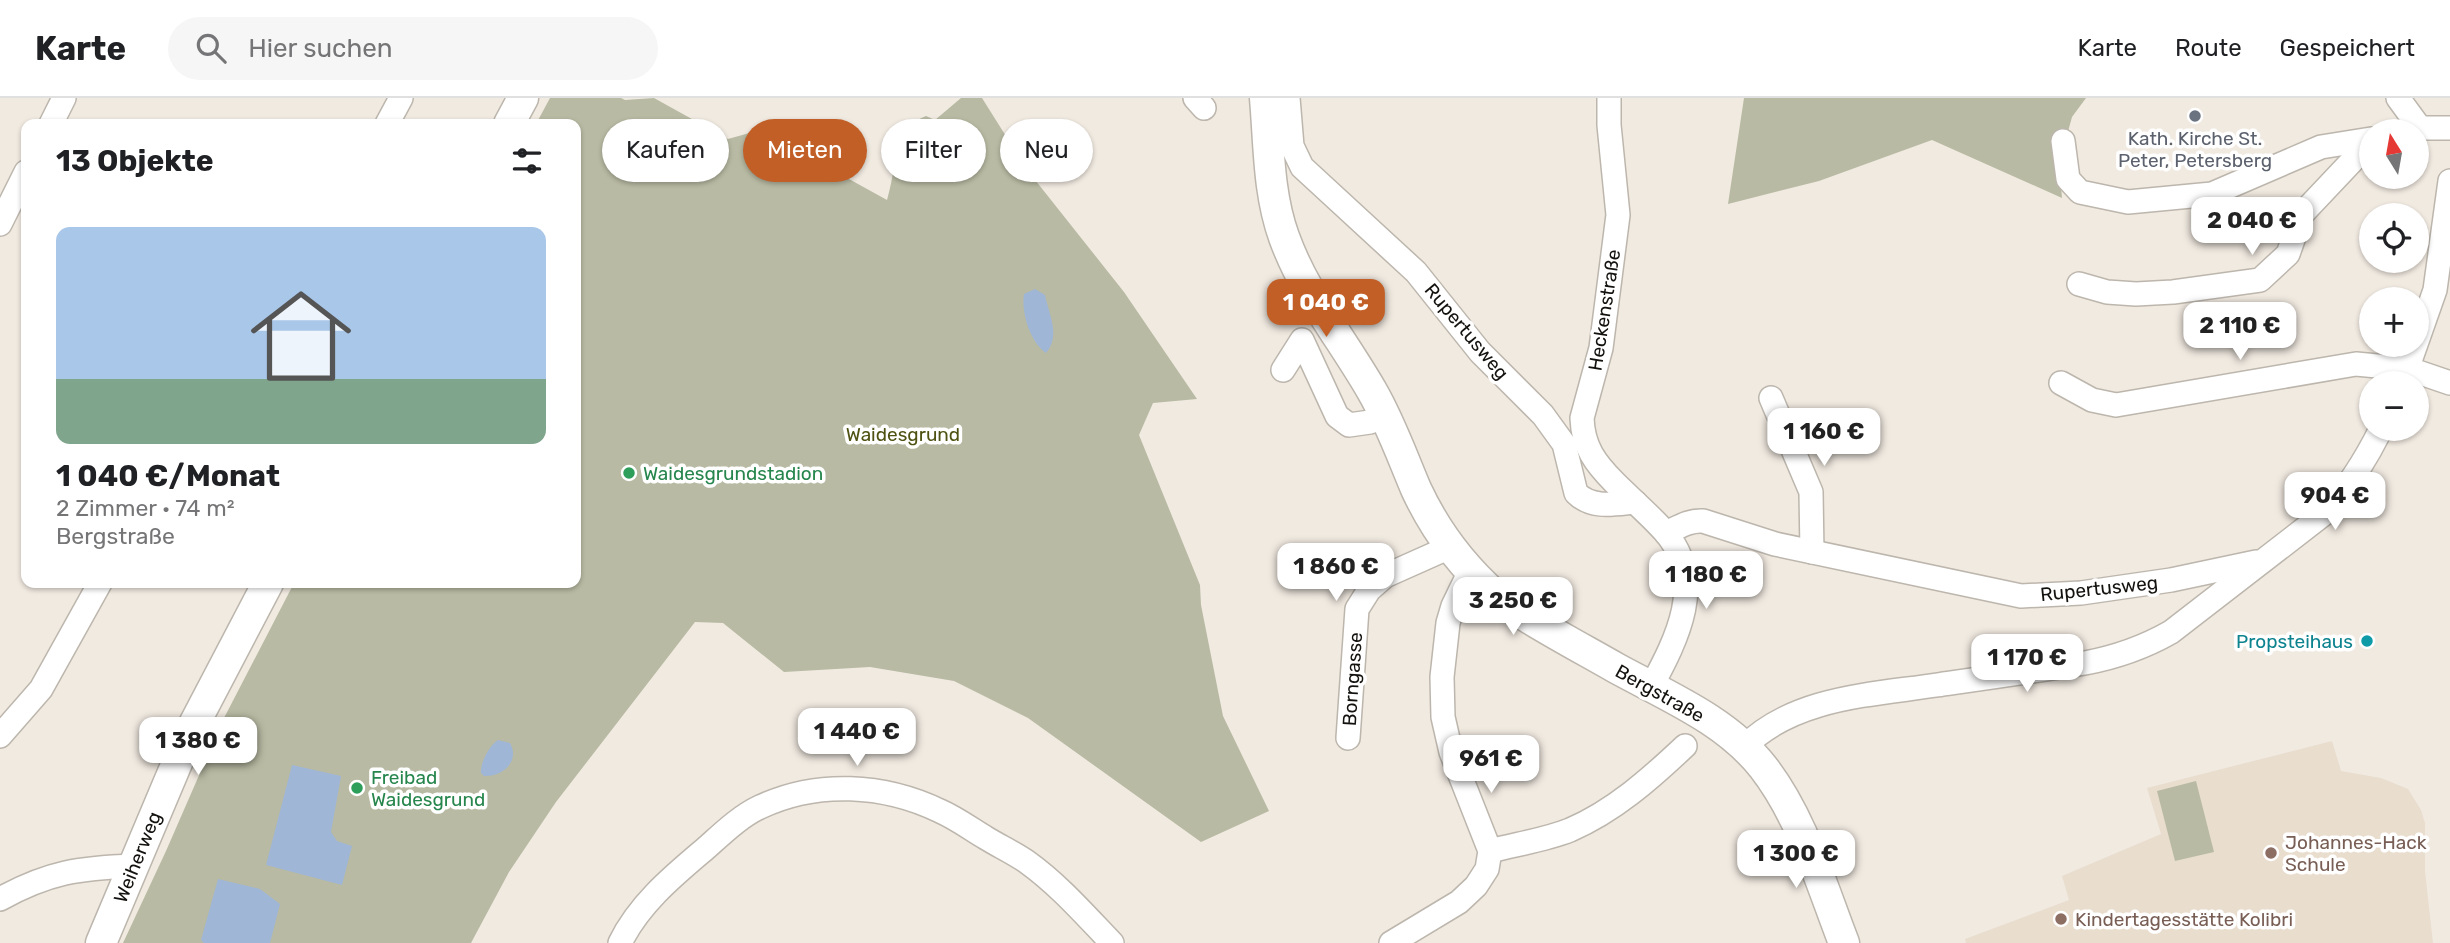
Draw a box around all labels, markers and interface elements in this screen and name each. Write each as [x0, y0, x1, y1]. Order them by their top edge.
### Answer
search box [168, 17, 658, 80]
text: Karte [35, 29, 126, 68]
icon: search [192, 29, 230, 67]
text: Hier suchen [248, 33, 393, 64]
text: Karte [2078, 34, 2137, 62]
text: Route [2175, 34, 2242, 62]
text: Gespeichert [2280, 34, 2415, 62]
marker: Kath. Kirche St. Peter, Petersberg [2187, 108, 2203, 124]
chip: Kaufen [602, 119, 729, 182]
chip: Mieten [743, 119, 867, 182]
chip: Filter [881, 119, 986, 182]
chip: Neu [1000, 119, 1093, 182]
north arrow [2359, 119, 2429, 189]
map controls [2359, 119, 2429, 441]
place label: Kath. Kirche St. Peter, Petersberg [2118, 127, 2272, 172]
icon: filters [508, 142, 546, 180]
text: 13 Objekte [56, 143, 214, 179]
pin: 2 040 € [2187, 198, 2317, 257]
button: locate [2359, 203, 2429, 273]
text: 2 040 € [2207, 206, 2297, 234]
street label: Heckenstraße [1584, 248, 1625, 372]
icon: home [238, 273, 364, 399]
street label: Rupertusweg [1420, 279, 1513, 384]
pin: 1 040 € [1261, 280, 1391, 339]
button: + [2359, 287, 2429, 357]
text: 1 040 € [1283, 288, 1369, 316]
pin: 2 110 € [2175, 302, 2305, 362]
text: 2 110 € [2199, 311, 2281, 339]
button: − [2359, 371, 2429, 441]
pin: 1 160 € [1759, 408, 1889, 468]
text: 1 160 € [1783, 417, 1865, 445]
park label: Waidesgrund [846, 423, 960, 446]
text: 1 040 €/Monat [56, 458, 280, 494]
place label: Waidesgrundstadion [643, 462, 823, 485]
marker: Waidesgrundstadion [621, 465, 637, 481]
pin: 904 € [2286, 472, 2384, 532]
text: 904 € [2300, 481, 2370, 509]
text: 2 Zimmer · 74 m² [56, 494, 235, 522]
text: Bergstraße [56, 522, 175, 550]
pin: 1 860 € [1271, 544, 1401, 603]
text: 1 860 € [1293, 552, 1379, 580]
pin: 1 180 € [1641, 552, 1771, 611]
text: 1 180 € [1665, 560, 1747, 588]
street label: Rupertusweg [2039, 571, 2159, 606]
pin: 3 250 € [1448, 578, 1578, 637]
text: 3 250 € [1469, 586, 1557, 614]
place label: Propsteihaus [2236, 630, 2353, 653]
street label: Borngasse [1338, 631, 1367, 727]
marker: Propsteihaus [2359, 633, 2375, 649]
pin: 1 170 € [1962, 634, 2092, 694]
text: 1 170 € [1987, 643, 2067, 671]
street label: Bergstraße [1611, 660, 1708, 727]
pin: 1 440 € [792, 708, 922, 768]
text: 1 440 € [814, 717, 900, 745]
pin: 1 380 € [133, 718, 263, 777]
text: 1 380 € [155, 726, 241, 754]
pin: 961 € [1442, 736, 1540, 795]
text: 961 € [1459, 744, 1523, 772]
place label: Freibad Waidesgrund [371, 766, 485, 811]
marker: Freibad Waidesgrund [349, 780, 365, 796]
street label: Weiherweg [109, 808, 166, 906]
pin: 1 300 € [1731, 830, 1861, 890]
place label: Johannes-Hack Schule [2285, 831, 2427, 876]
text: 1 300 € [1753, 839, 1839, 867]
marker: Johannes-Hack Schule [2263, 845, 2279, 861]
place label: Kindertagesstätte Kolibri [2075, 908, 2293, 931]
marker: Kindertagesstätte Kolibri [2053, 911, 2069, 927]

